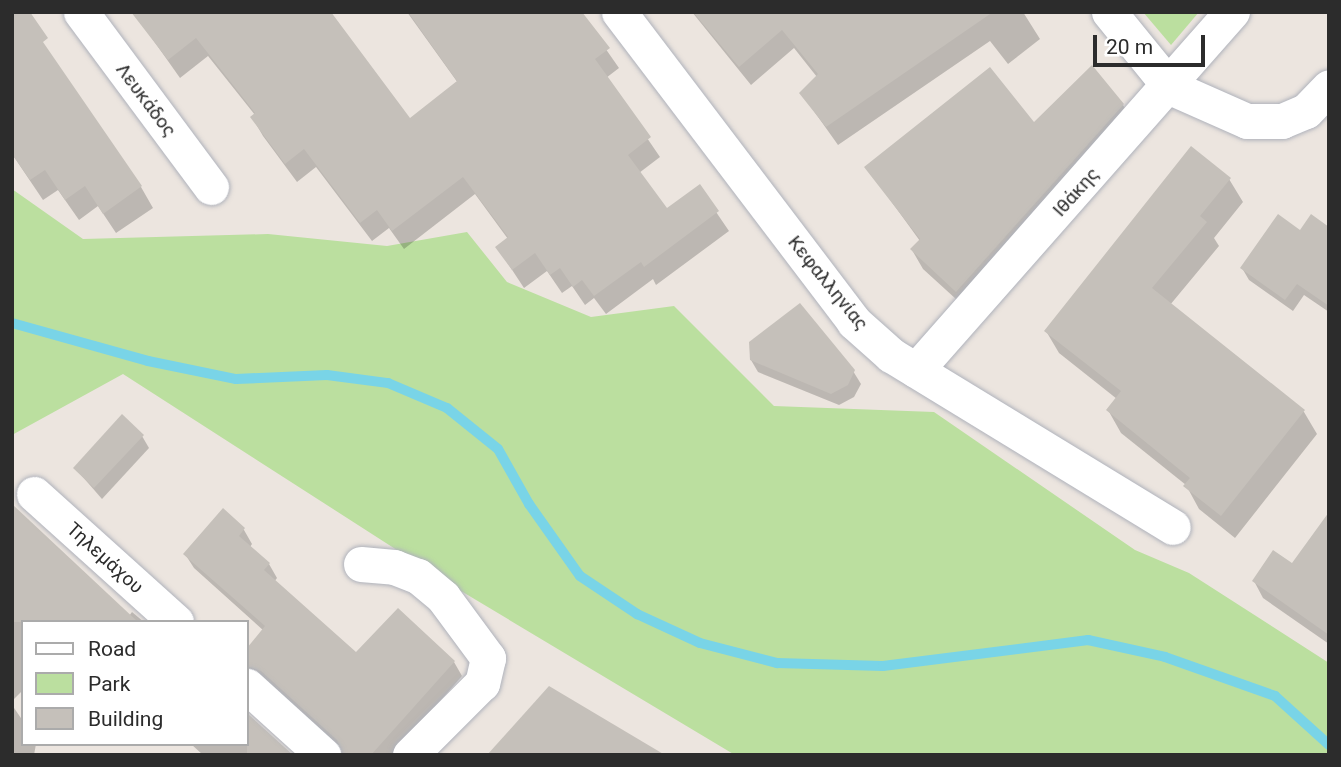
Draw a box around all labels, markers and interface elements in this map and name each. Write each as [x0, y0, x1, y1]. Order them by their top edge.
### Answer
scale bar [1096, 21, 1208, 65]
text: 20 m [1106, 35, 1153, 59]
street label: Λευκάδος [111, 59, 181, 141]
street label: Ιθάκης [1048, 163, 1104, 221]
street label: Κεφαλληνίας [783, 231, 873, 335]
street label: Τηλεμάχου [62, 518, 148, 598]
legend [21, 620, 248, 746]
text: Road [88, 637, 136, 661]
text: Park [88, 672, 130, 696]
text: Building [88, 707, 163, 731]

